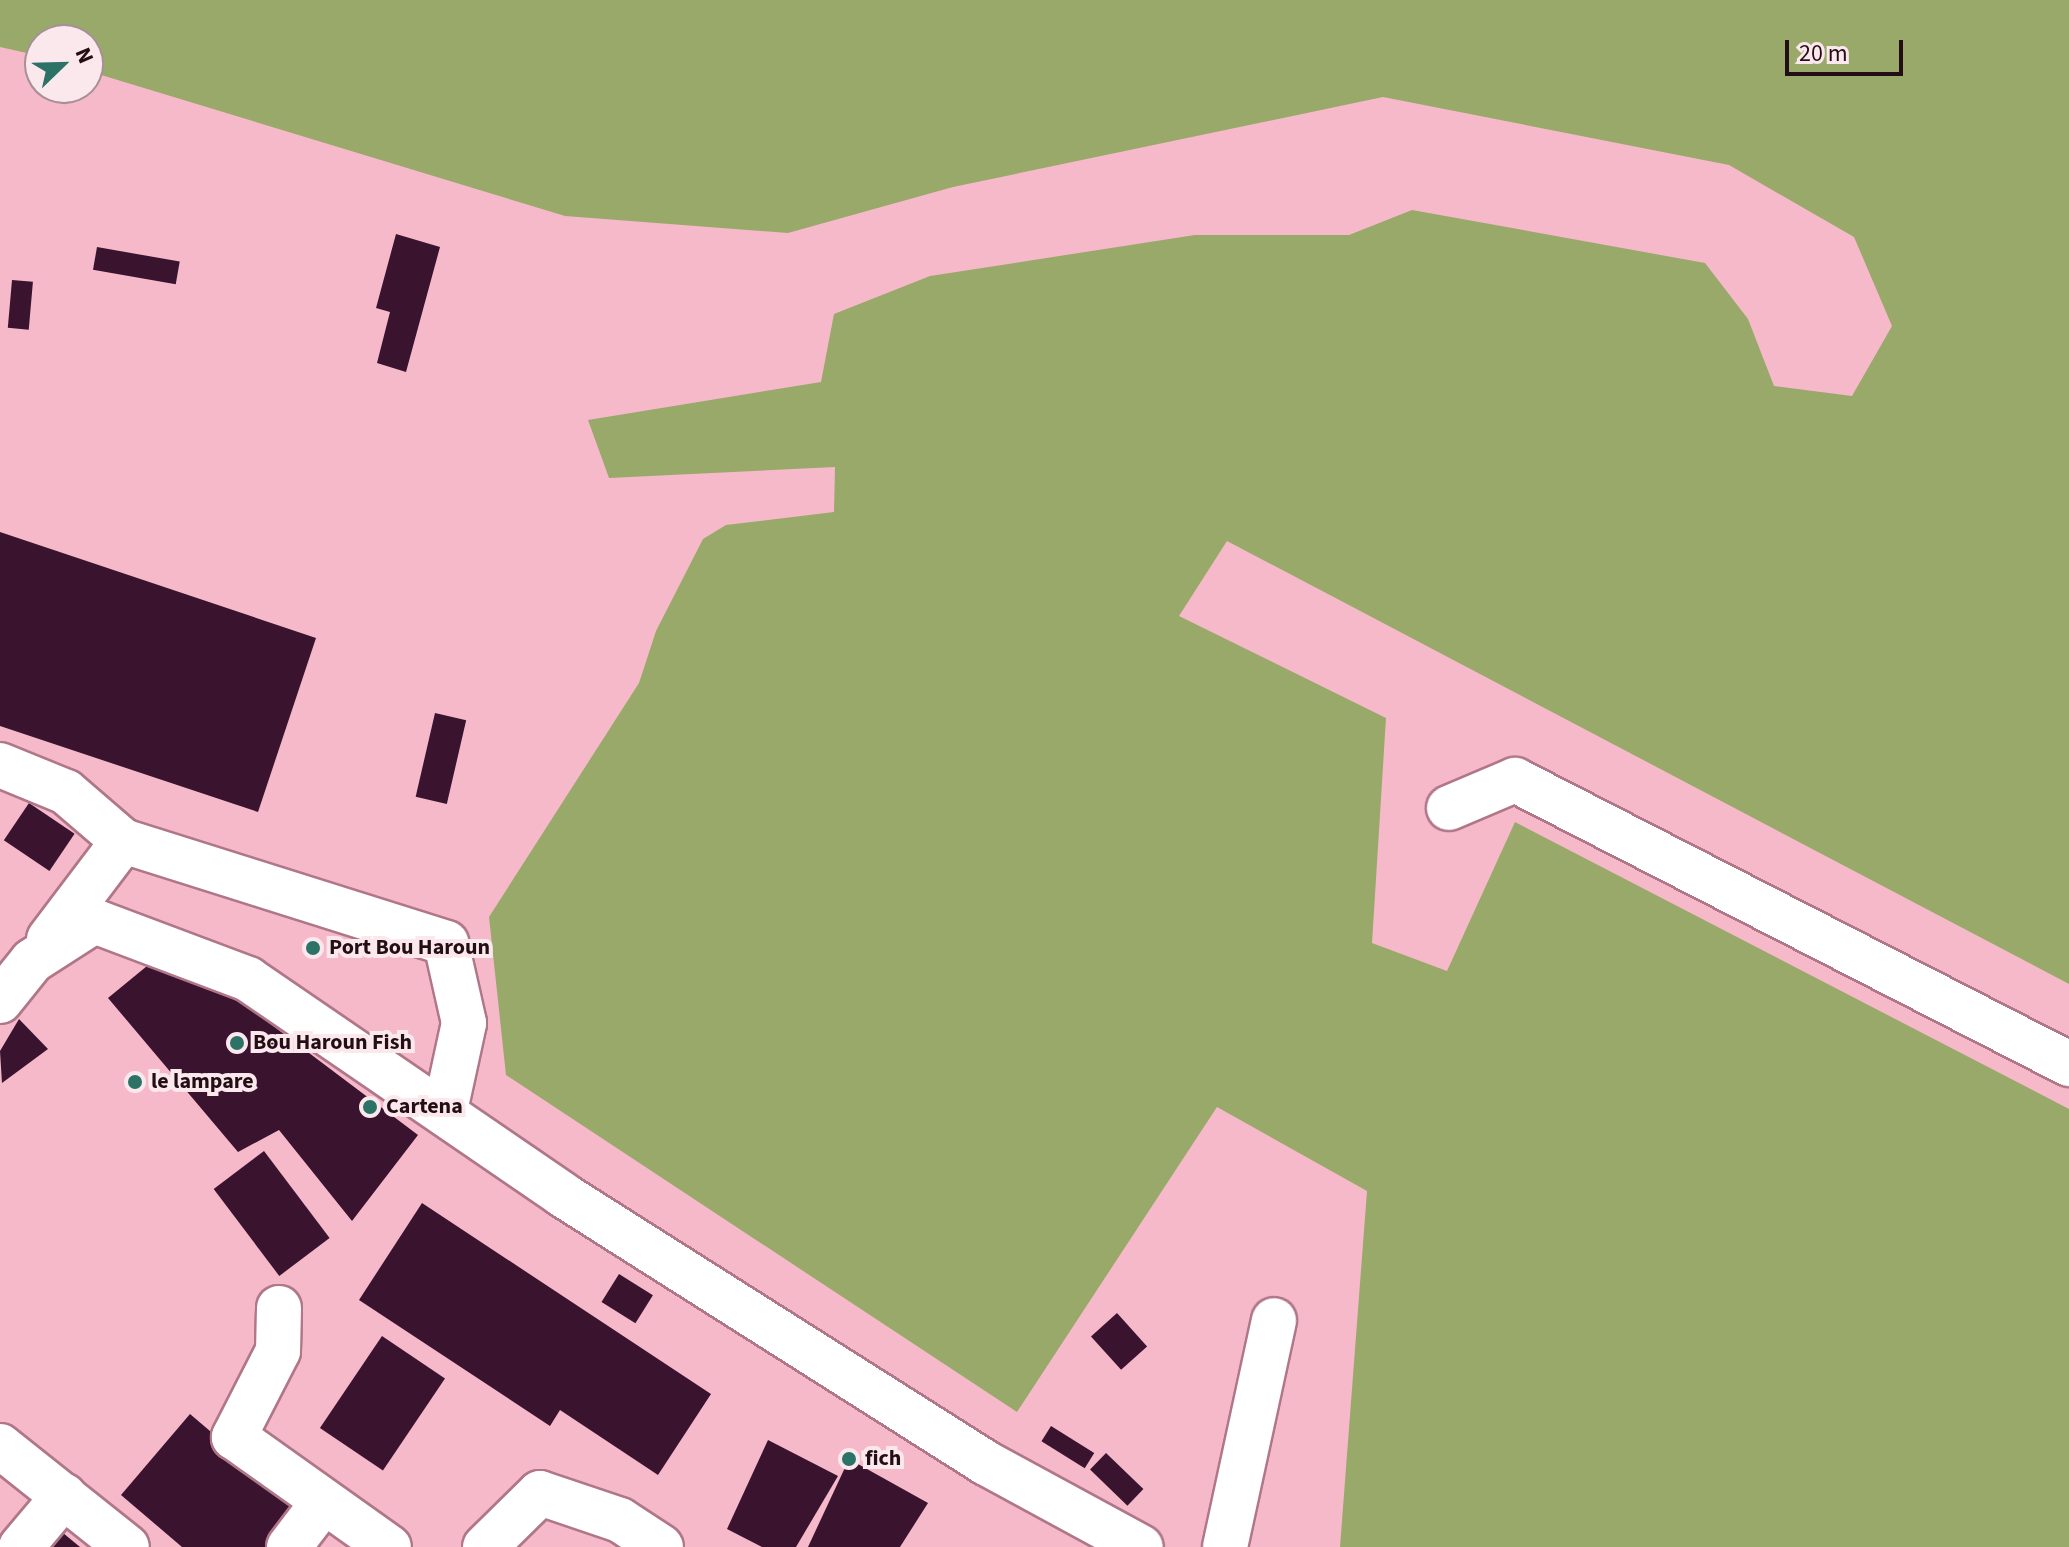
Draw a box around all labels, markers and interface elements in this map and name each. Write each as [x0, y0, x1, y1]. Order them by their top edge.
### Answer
north arrow [24, 24, 104, 104]
scale bar [1789, 24, 1907, 74]
text: 20 m [1799, 36, 1848, 71]
text: N [67, 42, 102, 68]
place label: Port Bou Haroun [329, 935, 490, 961]
marker: Port Bou Haroun [304, 939, 322, 957]
place label: Bou Haroun Fish [253, 1030, 412, 1056]
marker: Bou Haroun Fish [228, 1034, 246, 1052]
place label: le lampare [151, 1069, 254, 1095]
marker: le lampare [126, 1073, 144, 1091]
place label: Cartena [386, 1094, 463, 1120]
marker: Cartena [361, 1098, 379, 1116]
place label: fich [865, 1446, 901, 1472]
marker: fich [840, 1450, 858, 1468]

